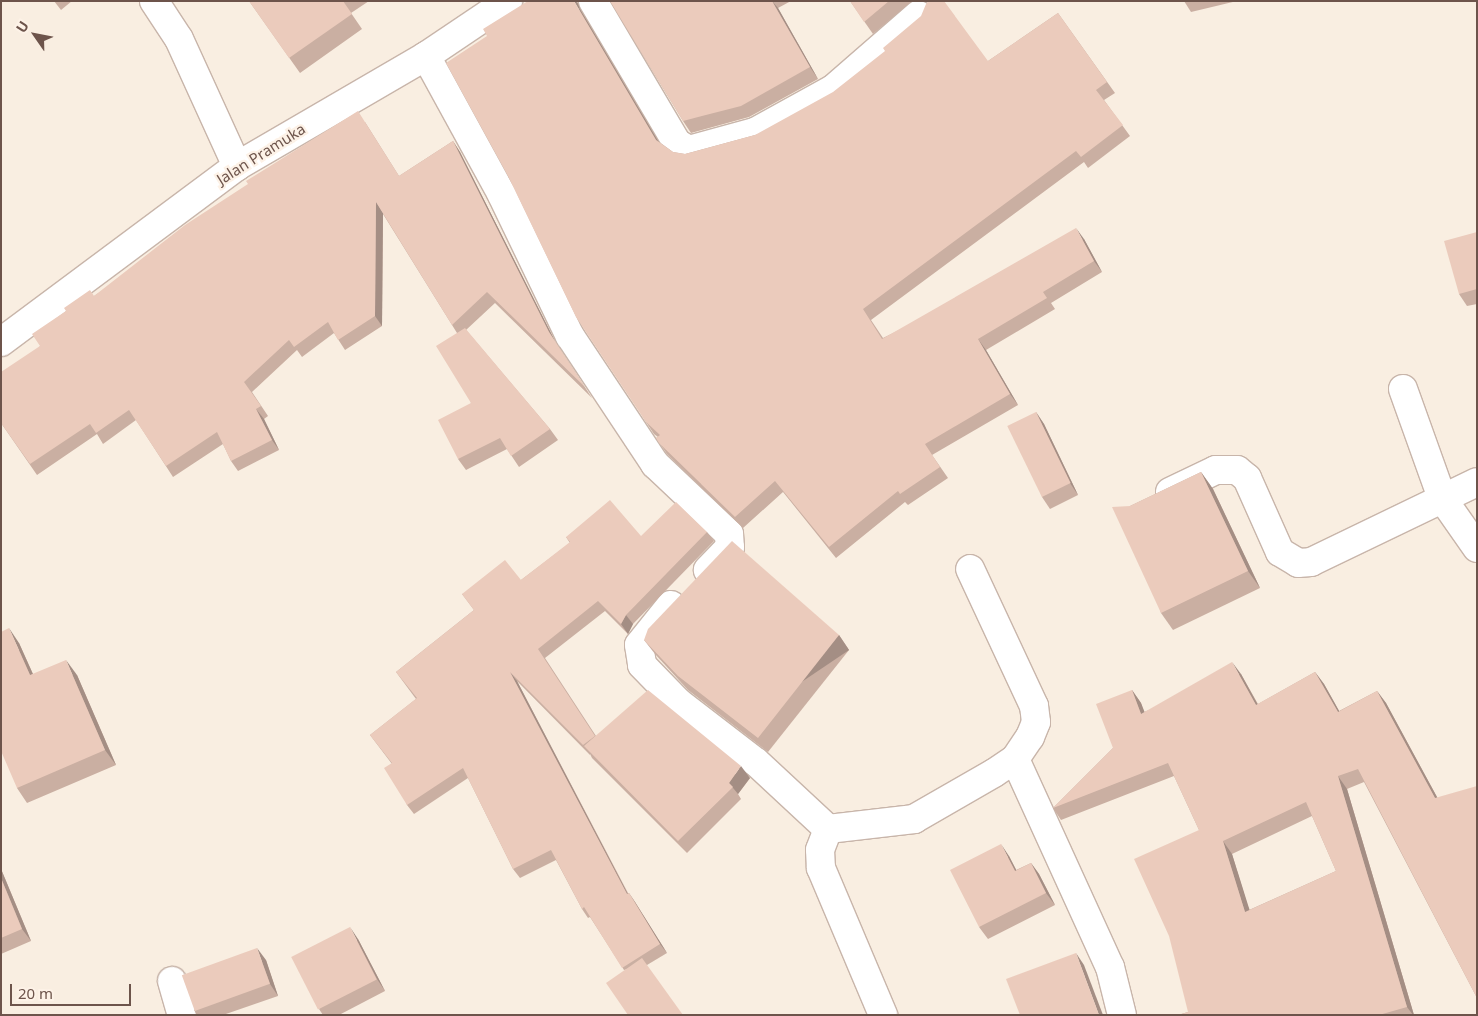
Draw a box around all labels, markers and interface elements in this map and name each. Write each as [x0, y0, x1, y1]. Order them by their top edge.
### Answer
north arrow [10, 10, 60, 60]
text: U [11, 17, 33, 36]
street label: Jalan Pramuka [213, 120, 309, 188]
scale bar [12, 974, 134, 1006]
text: 20 m [18, 983, 53, 1003]

